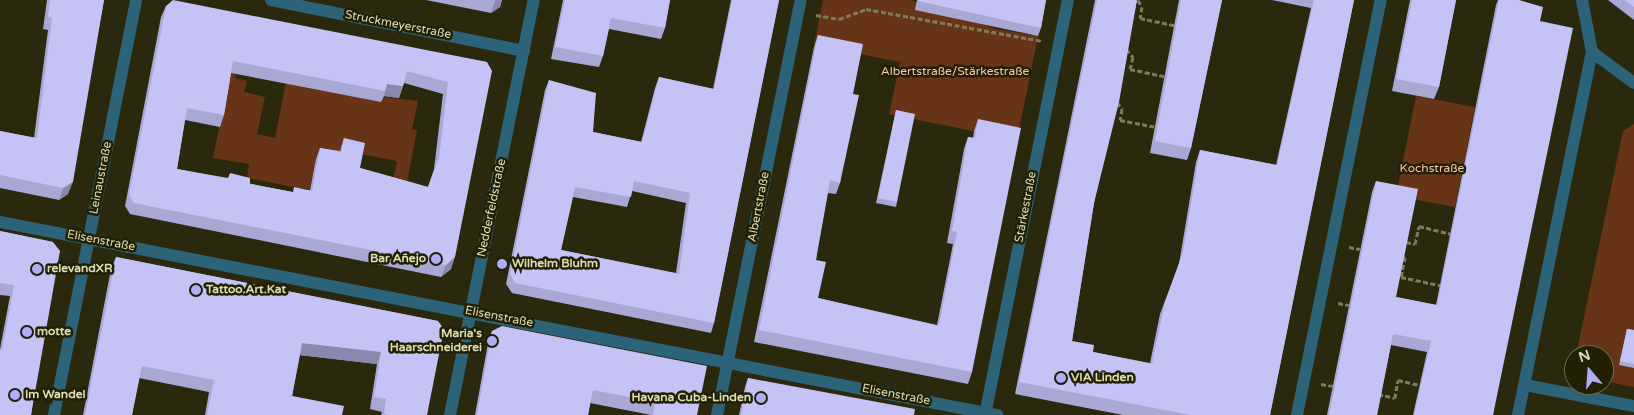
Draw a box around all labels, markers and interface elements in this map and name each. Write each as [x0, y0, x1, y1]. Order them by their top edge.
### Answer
street label: Struckmeyerstraße [344, 8, 452, 42]
park label: Albertstraße/Stärkestraße [881, 65, 1029, 79]
street label: Leinaustraße [87, 140, 115, 216]
street label: Nedderfeldstraße [475, 158, 509, 258]
park label: Kochstraße [1400, 162, 1464, 176]
street label: Stärkestraße [1012, 170, 1040, 244]
street label: Albertstraße [745, 171, 773, 243]
street label: Elisenstraße [66, 227, 136, 255]
place label: Bar Añejo [370, 252, 426, 266]
marker: Bar Añejo [430, 253, 442, 265]
place label: Wilhelm Bluhm [512, 257, 598, 271]
marker: Wilhelm Bluhm [496, 258, 508, 270]
place label: relevandXR [47, 262, 112, 276]
marker: relevandXR [31, 263, 43, 275]
place label: Tattoo.Art.Kat [206, 283, 286, 297]
marker: Tattoo.Art.Kat [190, 284, 202, 296]
street label: Elisenstraße [464, 303, 534, 331]
place label: motte [37, 325, 71, 339]
marker: motte [21, 326, 33, 338]
place label: Maria's Haarschneiderei [390, 327, 482, 355]
marker: Maria's Haarschneiderei [486, 335, 498, 347]
north arrow [1564, 345, 1614, 395]
text: N [1577, 346, 1592, 366]
place label: VIA Linden [1071, 371, 1134, 385]
marker: VIA Linden [1055, 372, 1067, 384]
street label: Elisenstraße [861, 381, 931, 409]
place label: Im Wandel [25, 388, 85, 402]
marker: Im Wandel [9, 389, 21, 401]
place label: Havana Cuba-Linden [631, 391, 751, 405]
marker: Havana Cuba-Linden [755, 392, 767, 404]

